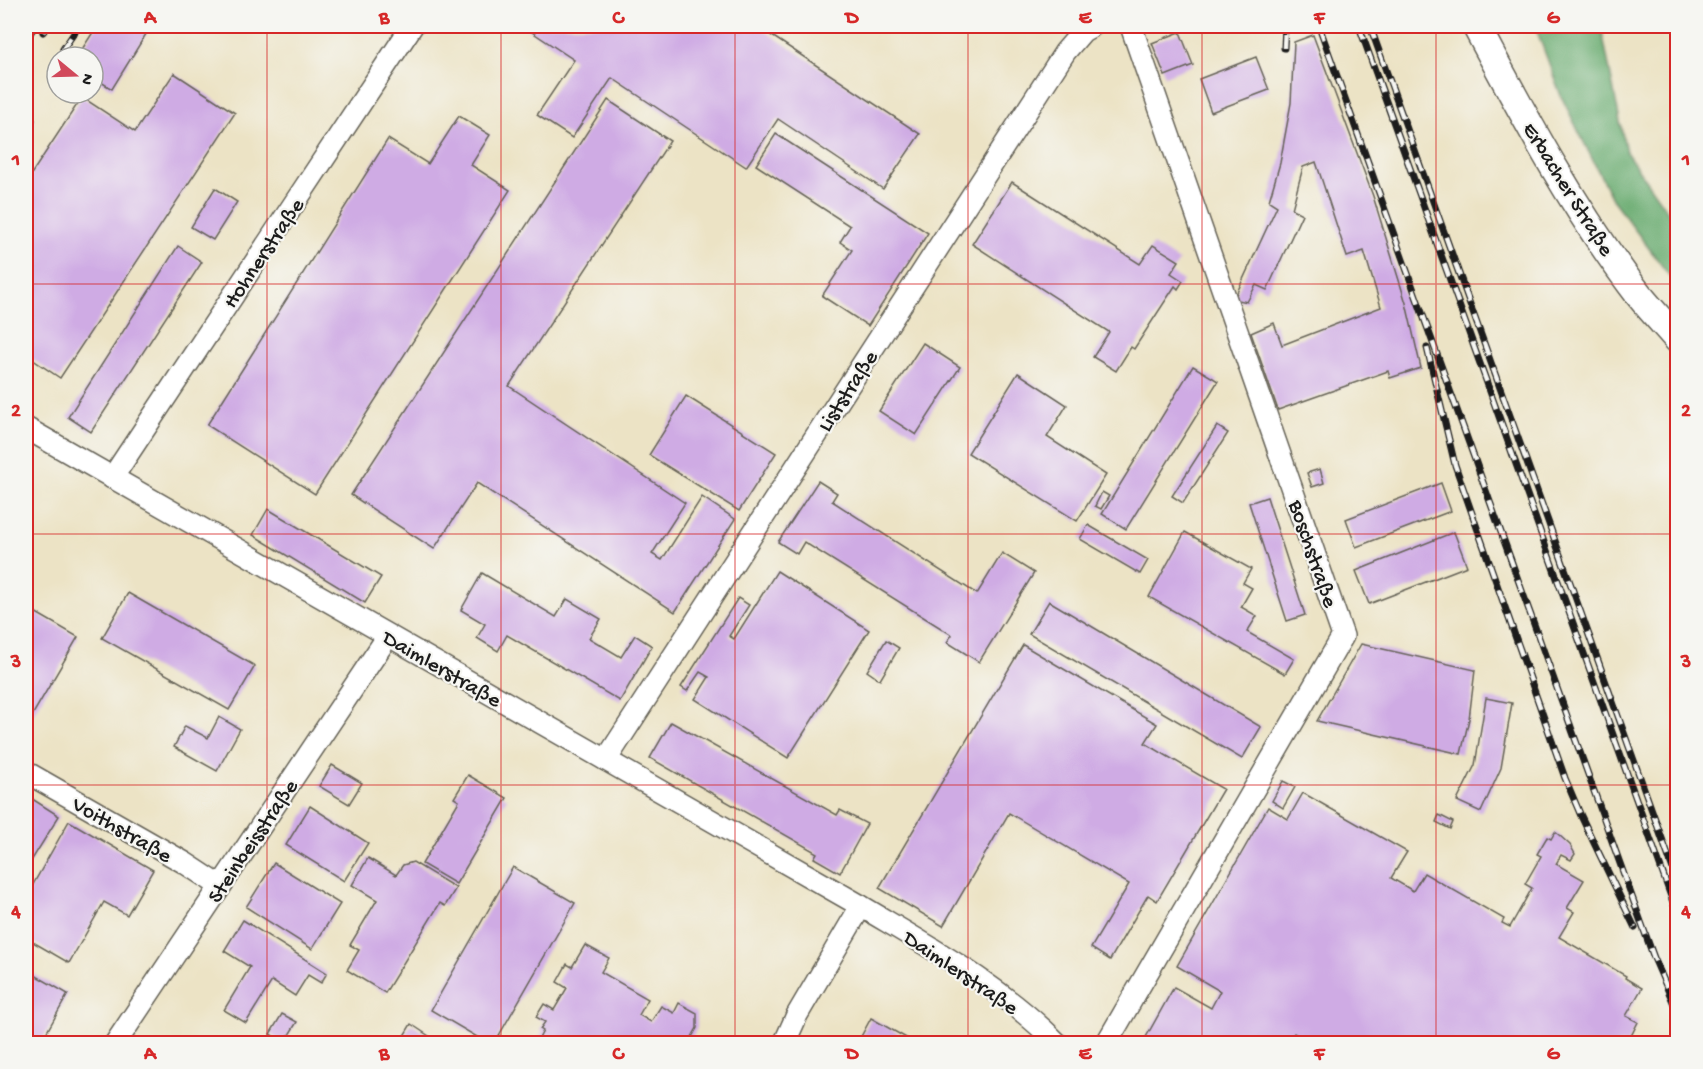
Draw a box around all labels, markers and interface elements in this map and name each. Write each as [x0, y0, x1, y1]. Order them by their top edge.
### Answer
text: A [143, 8, 158, 31]
text: B [378, 8, 390, 31]
text: C [612, 8, 626, 31]
text: D [843, 8, 859, 31]
text: E [1079, 8, 1093, 31]
text: F [1313, 8, 1326, 31]
text: G [1547, 8, 1561, 31]
north arrow [45, 45, 105, 105]
text: N [75, 71, 97, 87]
street label: Erbacher Straße [1515, 118, 1618, 262]
text: 1 [11, 150, 20, 173]
text: 1 [1681, 150, 1690, 173]
street label: Hohnerstraße [219, 194, 312, 314]
street label: Liststraße [813, 346, 886, 438]
text: 2 [11, 401, 21, 424]
text: 2 [1681, 401, 1691, 424]
street label: Boschstraße [1280, 496, 1342, 612]
street label: Daimlerstraße [375, 625, 506, 715]
text: 3 [10, 652, 21, 675]
text: 3 [1680, 652, 1691, 675]
street label: Steinbeisstraße [203, 775, 306, 909]
street label: Voithstraße [66, 792, 176, 871]
text: 4 [10, 902, 21, 925]
text: 4 [1680, 902, 1691, 925]
street label: Daimlerstraße [896, 925, 1023, 1023]
text: A [143, 1044, 158, 1067]
text: B [378, 1044, 390, 1067]
text: C [612, 1044, 626, 1067]
text: D [843, 1044, 859, 1067]
text: E [1079, 1044, 1093, 1067]
text: F [1313, 1044, 1326, 1067]
text: G [1547, 1044, 1561, 1067]

